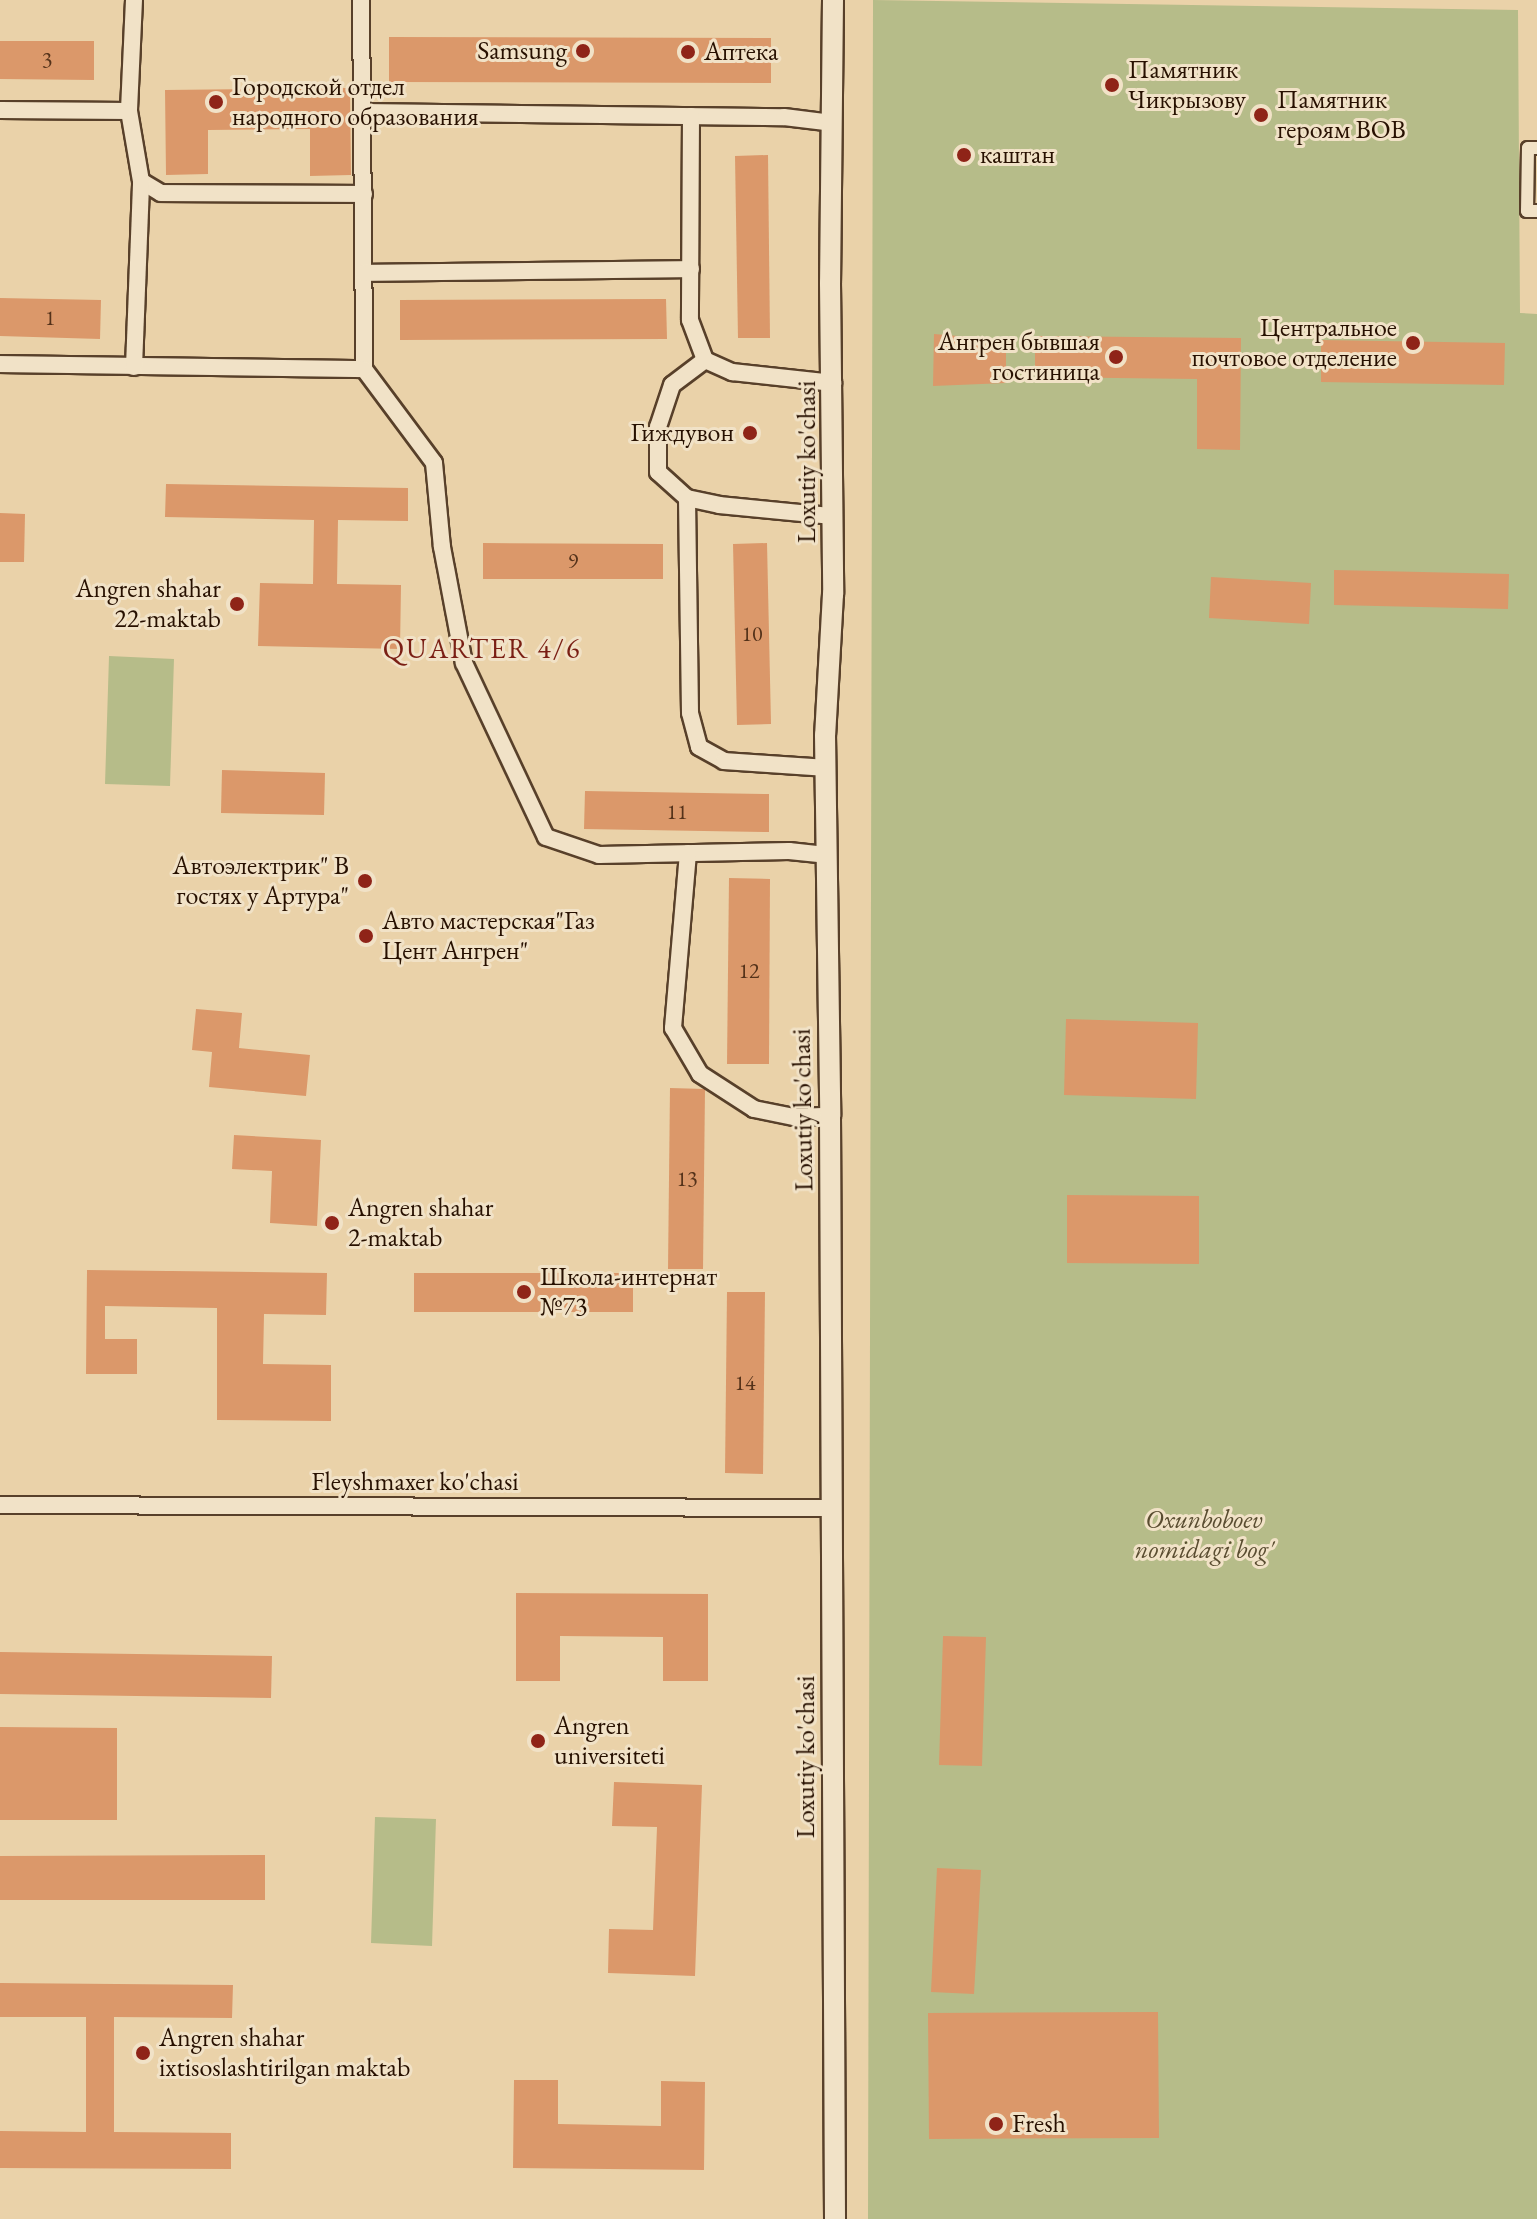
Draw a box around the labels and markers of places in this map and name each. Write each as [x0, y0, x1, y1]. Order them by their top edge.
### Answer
place label: Samsung [477, 35, 567, 67]
place label: Аптека [704, 36, 778, 68]
marker: Samsung [574, 42, 592, 60]
marker: Аптека [679, 43, 697, 61]
place label: Памятник Чикрызову [1128, 54, 1246, 116]
place label: Городской отдел народного образования [232, 71, 479, 132]
marker: Памятник Чикрызову [1103, 76, 1121, 94]
place label: Памятник героям ВОВ [1277, 84, 1406, 146]
marker: Городской отдел народного образования [207, 93, 225, 111]
marker: Памятник героям ВОВ [1252, 106, 1270, 124]
place label: каштан [980, 139, 1055, 171]
marker: каштан [955, 146, 973, 164]
place label: Центральное почтовое отделение [1192, 312, 1397, 374]
place label: Ангрен бывшая гостиница [938, 326, 1100, 388]
marker: Центральное почтовое отделение [1404, 334, 1422, 352]
marker: Ангрен бывшая гостиница [1107, 348, 1125, 366]
place label: Гиждувон [631, 417, 734, 449]
marker: Гиждувон [741, 424, 759, 442]
place label: Angren shahar 22-maktab [76, 573, 221, 634]
marker: Angren shahar 22-maktab [228, 595, 246, 613]
place label: Автоэлектрик" В гостях у Артура" [172, 850, 349, 912]
marker: Автоэлектрик" В гостях у Артура" [356, 872, 374, 890]
place label: Авто мастерская"Газ Цент Ангрен" [382, 905, 595, 966]
marker: Авто мастерская"Газ Цент Ангрен" [357, 927, 375, 945]
place label: Angren shahar 2-maktab [348, 1192, 493, 1254]
marker: Angren shahar 2-maktab [323, 1214, 341, 1232]
place label: Школа-интернат №73 [540, 1261, 717, 1322]
marker: Школа-интернат №73 [515, 1283, 533, 1301]
place label: Angren universiteti [554, 1710, 665, 1772]
marker: Angren universiteti [529, 1732, 547, 1750]
place label: Angren shahar ixtisoslashtirilgan maktab [159, 2022, 410, 2084]
marker: Angren shahar ixtisoslashtirilgan maktab [134, 2044, 152, 2062]
place label: Fresh [1012, 2108, 1066, 2140]
marker: Fresh [987, 2115, 1005, 2133]

